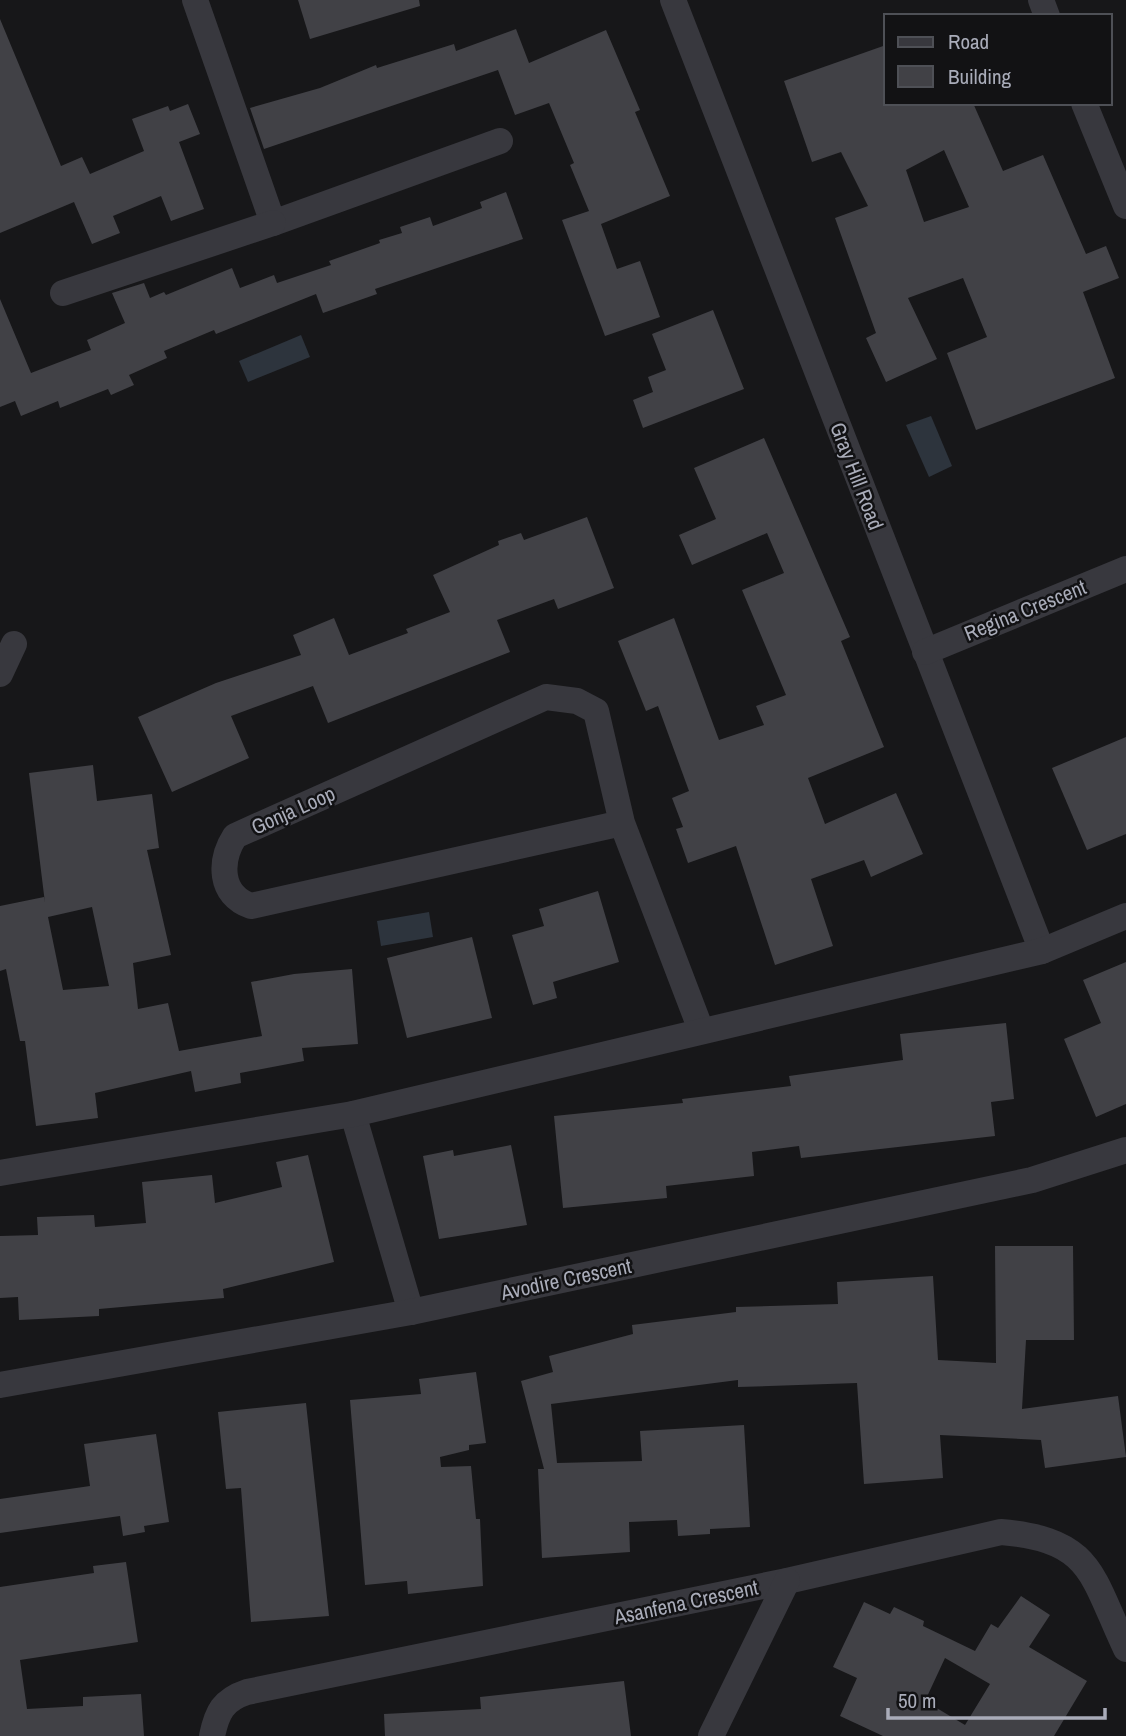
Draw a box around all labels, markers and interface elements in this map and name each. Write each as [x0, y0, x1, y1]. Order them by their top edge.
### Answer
legend [884, 14, 1112, 105]
text: Road [948, 27, 989, 56]
text: Building [948, 62, 1012, 91]
street label: Gray Hill Road [823, 418, 891, 534]
street label: Regina Crescent [960, 572, 1091, 648]
street label: Gonja Loop [246, 779, 340, 841]
street label: Avodire Crescent [497, 1251, 634, 1307]
street label: Asanfena Crescent [610, 1573, 761, 1632]
scale bar [888, 1676, 1105, 1720]
text: 50 m [898, 1686, 936, 1715]

